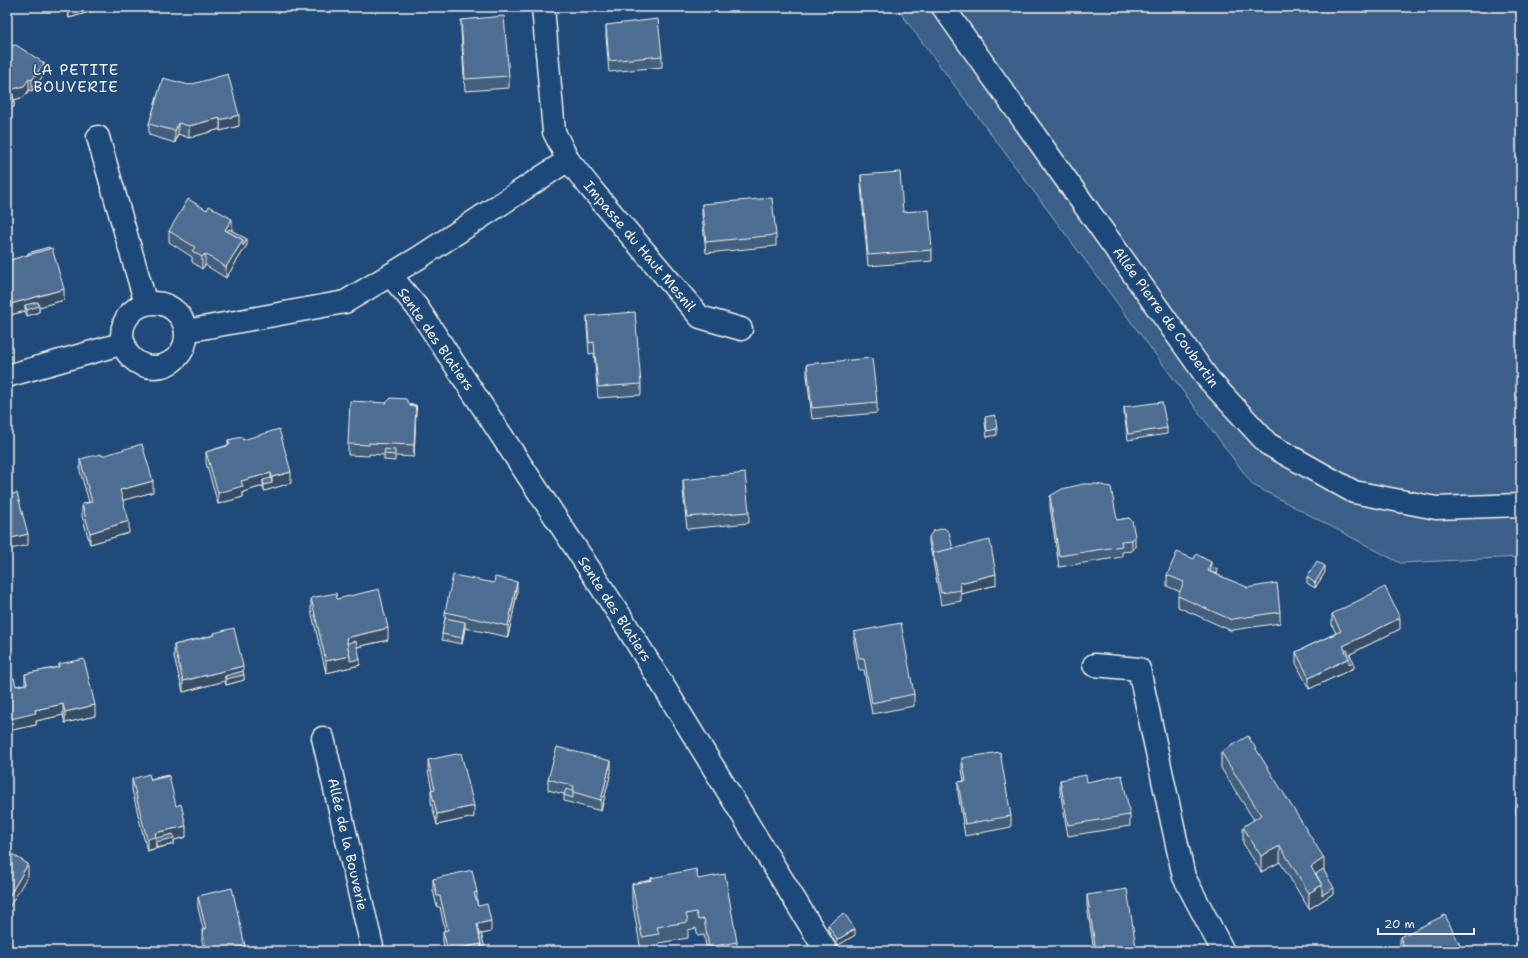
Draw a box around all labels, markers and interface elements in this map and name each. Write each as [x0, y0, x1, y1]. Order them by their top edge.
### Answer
district label: LA PETITE BOUVERIE [33, 60, 119, 97]
street label: Impasse du Haut Mesnil [580, 177, 701, 316]
street label: Allée Pierre de Coubertin [1109, 243, 1223, 391]
street label: Sente des Blatiers [394, 284, 478, 394]
street label: Sente des Blatiers [574, 553, 656, 665]
street label: Allée de la Bouverie [324, 776, 372, 912]
scale bar [1378, 910, 1474, 936]
text: 20 m [1384, 916, 1415, 932]

